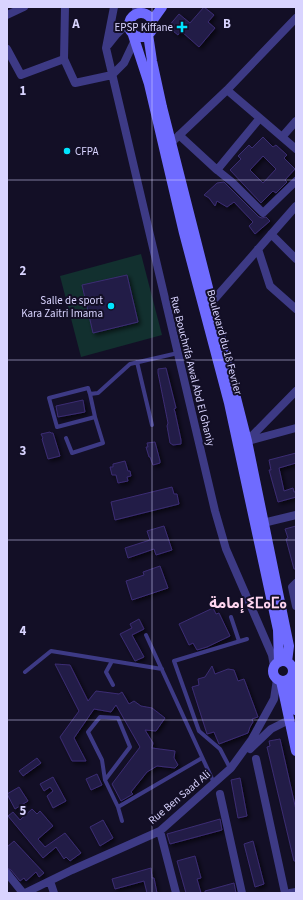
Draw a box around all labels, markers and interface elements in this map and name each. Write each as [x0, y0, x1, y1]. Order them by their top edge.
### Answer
text: A [71, 15, 80, 33]
text: B [223, 15, 231, 33]
place label: EPSP Kiffane [115, 20, 174, 35]
marker: EPSP Kiffane [176, 21, 188, 33]
text: 1 [20, 82, 27, 100]
place label: CFPA [75, 144, 98, 159]
marker: CFPA [62, 146, 72, 156]
text: 2 [20, 262, 27, 280]
street label: Boulevard du 18 Fevrier [203, 288, 246, 397]
place label: Salle de sport Kara Zaitri Imama [21, 293, 103, 321]
street label: Rue Bouchrifa Awal Abd El Ghaniy [167, 294, 218, 448]
marker: Salle de sport Kara Zaitri Imama [106, 301, 116, 311]
text: 3 [20, 442, 27, 460]
district label: إمامة ⵉⵎⴰⵎⴰ [209, 593, 287, 614]
text: 4 [20, 622, 27, 640]
street label: Rue Ben Saad Ali [145, 767, 214, 828]
text: 5 [20, 802, 27, 820]

